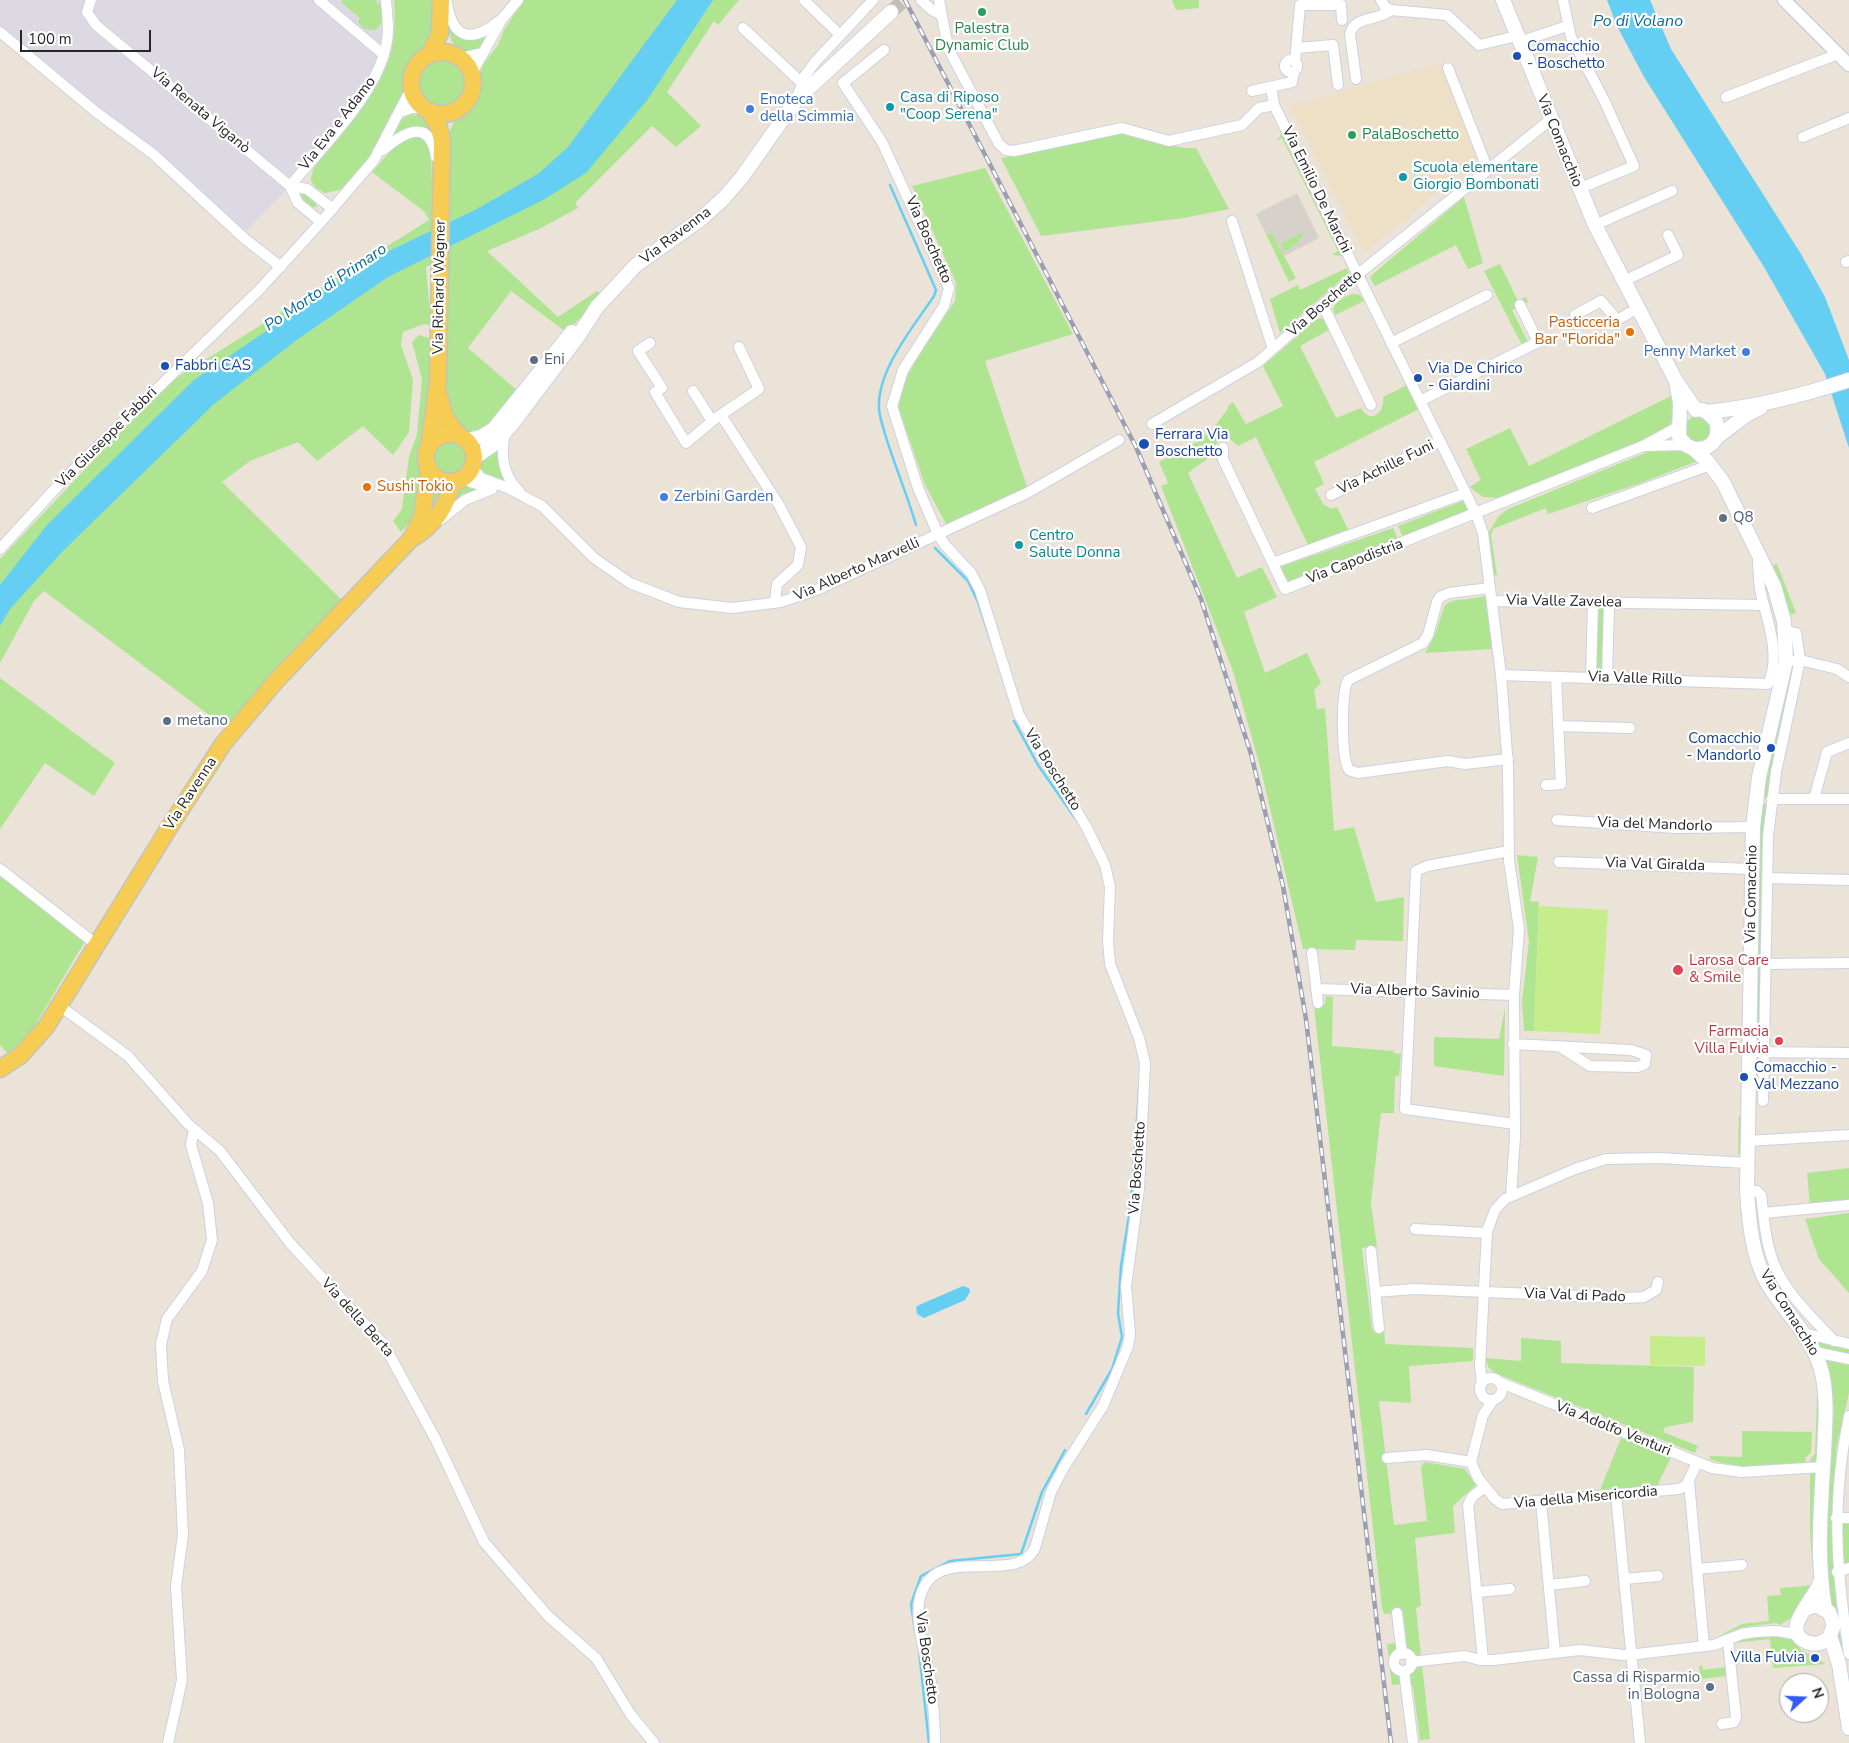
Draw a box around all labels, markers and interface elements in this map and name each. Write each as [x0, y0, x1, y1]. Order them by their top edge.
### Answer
marker: Palestra Dynamic Club [976, 6, 988, 18]
water label: Po di Volano [1593, 12, 1683, 32]
scale bar [22, 20, 154, 52]
place label: Palestra Dynamic Club [935, 20, 1029, 55]
text: 100 m [28, 29, 72, 49]
place label: Comacchio - Boschetto [1527, 38, 1605, 73]
marker: Comacchio - Boschetto [1511, 50, 1523, 62]
street label: Via Renata Viganò [147, 64, 253, 158]
street label: Via Eva e Adamo [296, 73, 380, 175]
place label: Casa di Riposo "Coop Serena" [900, 89, 999, 124]
place label: Enoteca della Scimmia [760, 91, 854, 126]
street label: Via Comacchio [1532, 92, 1586, 190]
marker: Casa di Riposo "Coop Serena" [884, 101, 896, 113]
marker: Enoteca della Scimmia [744, 103, 756, 115]
street label: Via Emilio De Marchi [1277, 124, 1355, 256]
place label: PalaBoschetto [1362, 126, 1459, 144]
marker: PalaBoschetto [1346, 129, 1358, 141]
place label: Scuola elementare Giorgio Bombonati [1413, 159, 1539, 194]
marker: Scuola elementare Giorgio Bombonati [1397, 171, 1409, 183]
street label: Via Boschetto [901, 194, 955, 286]
street label: Via Ravenna [637, 204, 715, 268]
street label: Via Richard Wagner [430, 220, 450, 354]
water label: Po Morto di Primaro [261, 240, 391, 336]
street label: Via Boschetto [1284, 267, 1366, 341]
place label: Pasticceria Bar "Florida" [1534, 314, 1620, 349]
marker: Pasticceria Bar "Florida" [1624, 326, 1636, 338]
place label: Penny Market [1644, 343, 1736, 361]
marker: Penny Market [1740, 346, 1752, 358]
place label: Eni [544, 351, 565, 369]
marker: Eni [528, 354, 540, 366]
place label: Fabbri CAS [175, 357, 251, 375]
marker: Fabbri CAS [159, 360, 171, 372]
place label: Via De Chirico - Giardini [1428, 360, 1523, 395]
marker: Via De Chirico - Giardini [1412, 372, 1424, 384]
street label: Via Giuseppe Fabbri [53, 384, 161, 492]
place label: Ferrara Via Boschetto [1155, 426, 1228, 461]
marker: Ferrara Via Boschetto [1137, 437, 1151, 451]
street label: Via Achille Funi [1335, 437, 1437, 499]
place label: Sushi Tokio [377, 478, 453, 496]
marker: Sushi Tokio [361, 481, 373, 493]
place label: Zerbini Garden [674, 488, 773, 506]
marker: Zerbini Garden [658, 491, 670, 503]
place label: Q8 [1733, 509, 1754, 527]
marker: Q8 [1717, 512, 1729, 524]
place label: Centro Salute Donna [1029, 527, 1120, 562]
street label: Via Alberto Marvelli [791, 534, 923, 606]
street label: Via Capodistria [1304, 535, 1406, 589]
marker: Centro Salute Donna [1013, 539, 1025, 551]
street label: Via Valle Zavelea [1506, 592, 1622, 612]
street label: Via Valle Rillo [1588, 668, 1682, 690]
place label: metano [177, 712, 228, 730]
marker: metano [161, 715, 173, 727]
street label: Via Boschetto [1020, 726, 1084, 814]
place label: Comacchio - Mandorlo [1686, 730, 1761, 765]
marker: Comacchio - Mandorlo [1765, 742, 1777, 754]
street label: Via Ravenna [161, 754, 221, 834]
street label: Via del Mandorlo [1597, 814, 1713, 836]
street label: Via Comacchio [1742, 845, 1762, 943]
street label: Via Val Giralda [1605, 854, 1705, 876]
place label: Larosa Care & Smile [1689, 952, 1769, 987]
marker: Larosa Care & Smile [1671, 963, 1685, 977]
street label: Via Alberto Savinio [1350, 981, 1480, 1003]
place label: Farmacia Villa Fulvia [1695, 1023, 1769, 1058]
marker: Farmacia Villa Fulvia [1773, 1035, 1785, 1047]
place label: Comacchio - Val Mezzano [1754, 1059, 1839, 1094]
marker: Comacchio - Val Mezzano [1738, 1071, 1750, 1083]
street label: Via Boschetto [1126, 1121, 1150, 1215]
street label: Via Comacchio [1755, 1267, 1823, 1359]
street label: Via della Berta [317, 1275, 397, 1361]
street label: Via Val di Pado [1524, 1285, 1626, 1307]
street label: Via Adolfo Venturi [1552, 1398, 1674, 1460]
street label: Via della Misericordia [1514, 1483, 1658, 1513]
street label: Via Boschetto [911, 1611, 941, 1705]
place label: Villa Fulvia [1731, 1649, 1805, 1667]
marker: Villa Fulvia [1809, 1652, 1821, 1664]
place label: Cassa di Risparmio in Bologna [1572, 1669, 1700, 1704]
north arrow [1779, 1673, 1829, 1723]
marker: Cassa di Risparmio in Bologna [1704, 1681, 1716, 1693]
text: N [1807, 1685, 1828, 1701]

